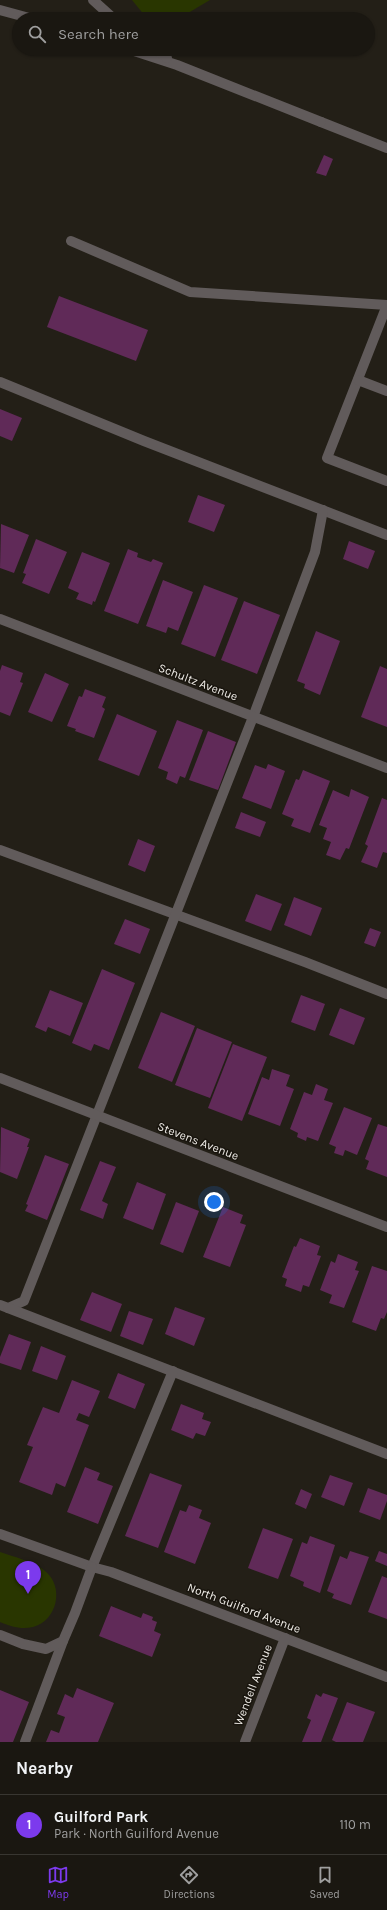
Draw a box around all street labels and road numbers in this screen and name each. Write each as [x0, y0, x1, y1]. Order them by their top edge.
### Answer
street label: Schultz Avenue [156, 660, 240, 704]
street label: Stevens Avenue [155, 1119, 241, 1163]
street label: North Guilford Avenue [185, 1580, 303, 1636]
street label: Wendell Avenue [231, 1642, 275, 1728]

